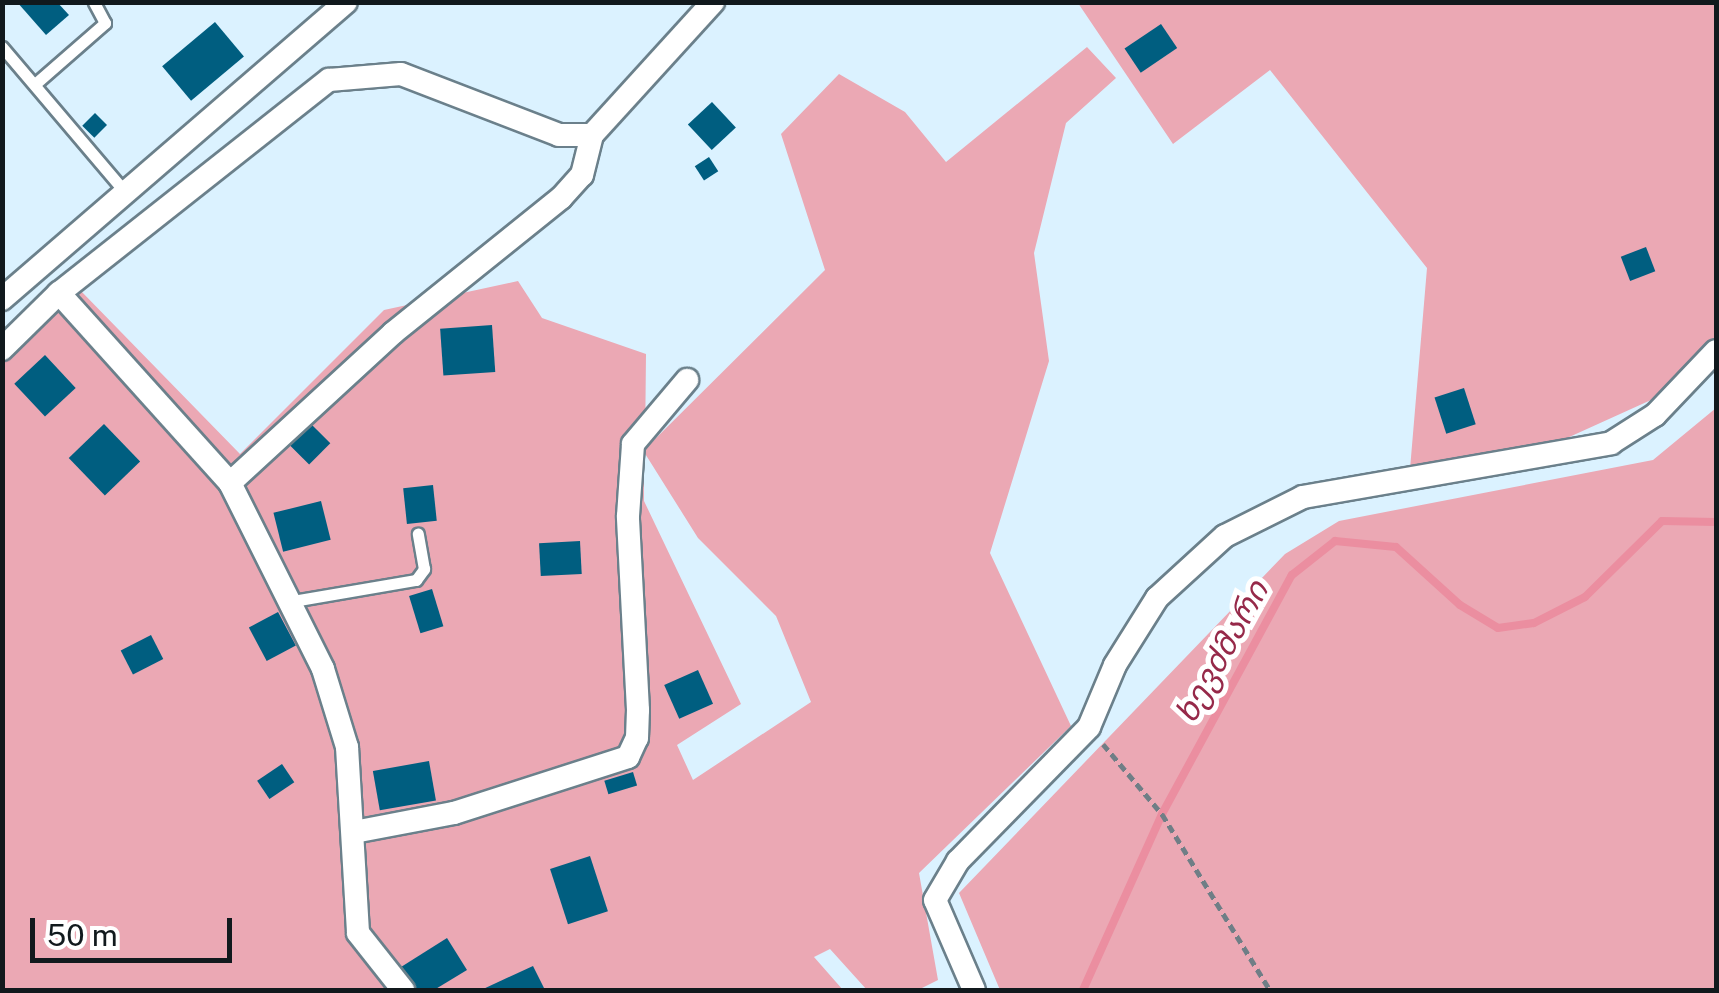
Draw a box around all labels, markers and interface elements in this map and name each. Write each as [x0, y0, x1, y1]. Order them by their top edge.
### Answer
water label: ხევძმარი [1167, 574, 1277, 730]
scale bar [35, 898, 238, 960]
text: 50 m [47, 917, 118, 953]

